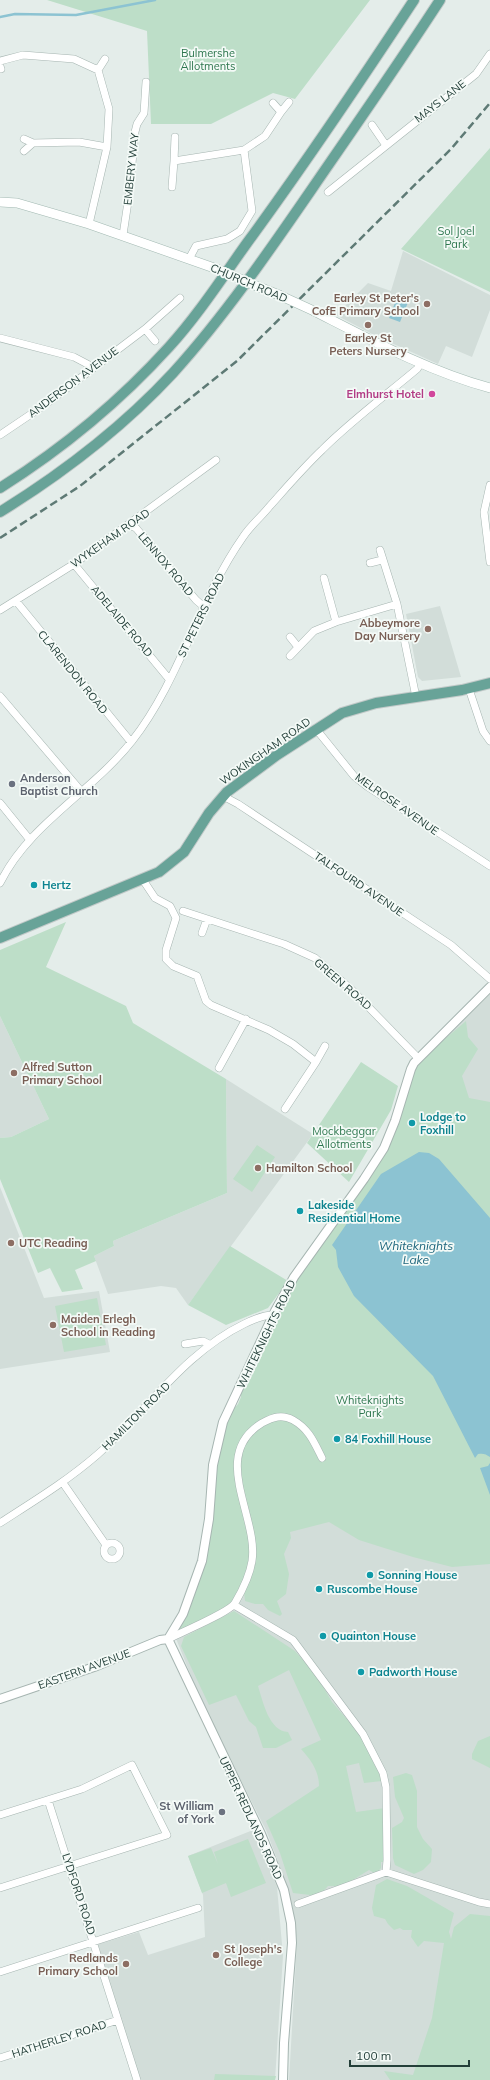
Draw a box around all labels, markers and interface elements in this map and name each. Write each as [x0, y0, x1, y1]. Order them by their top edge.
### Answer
park label: Bulmershe Allotments [181, 46, 235, 73]
street label: MAYS LANE [411, 77, 469, 125]
street label: EMBERY WAY [120, 132, 142, 206]
park label: Sol Joel Park [437, 224, 475, 251]
street label: CHURCH ROAD [208, 260, 290, 306]
place label: Earley St Peter's CofE Primary School [312, 291, 419, 318]
marker: Earley St Peter's CofE Primary School [422, 299, 432, 309]
marker: Earley St Peters Nursery [363, 320, 373, 330]
place label: Earley St Peters Nursery [329, 331, 407, 358]
street label: ANDERSON AVENUE [25, 343, 121, 421]
place label: Elmhurst Hotel [347, 387, 424, 401]
marker: Elmhurst Hotel [427, 389, 437, 399]
street label: WYKEHAM ROAD [68, 505, 152, 571]
street label: LENNOX ROAD [135, 529, 197, 599]
street label: ST PETERS ROAD [174, 570, 228, 660]
street label: ADELAIDE ROAD [88, 582, 156, 660]
place label: Abbeymore Day Nursery [355, 616, 420, 643]
marker: Abbeymore Day Nursery [423, 624, 433, 634]
street label: CLARENDON ROAD [35, 627, 111, 717]
street label: WOKINGHAM ROAD [217, 714, 313, 788]
street label: MELROSE AVENUE [353, 770, 441, 838]
place label: Anderson Baptist Church [20, 771, 98, 798]
marker: Anderson Baptist Church [7, 779, 17, 789]
street label: TALFOURD AVENUE [311, 849, 407, 919]
place label: Hertz [42, 878, 71, 892]
marker: Hertz [29, 880, 39, 890]
street label: GREEN ROAD [311, 955, 375, 1013]
place label: Alfred Sutton Primary School [22, 1060, 102, 1087]
marker: Alfred Sutton Primary School [9, 1068, 19, 1078]
place label: Lodge to Foxhill [420, 1110, 466, 1137]
marker: Lodge to Foxhill [407, 1118, 417, 1128]
park label: Mockbeggar Allotments [312, 1124, 376, 1151]
place label: Hamilton School [266, 1161, 353, 1175]
marker: Hamilton School [253, 1163, 263, 1173]
place label: Lakeside Residential Home [308, 1198, 400, 1225]
marker: Lakeside Residential Home [295, 1206, 305, 1216]
place label: UTC Reading [19, 1236, 88, 1250]
marker: UTC Reading [6, 1238, 16, 1248]
water label: Whiteknights Lake [379, 1238, 453, 1267]
street label: WHITEKNIGHTS ROAD [234, 1277, 298, 1391]
place label: Maiden Erlegh School in Reading [61, 1312, 155, 1339]
marker: Maiden Erlegh School in Reading [48, 1320, 58, 1330]
street label: HAMILTON ROAD [99, 1379, 173, 1453]
park label: Whiteknights Park [336, 1393, 404, 1420]
place label: 84 Foxhill House [345, 1432, 431, 1446]
marker: 84 Foxhill House [332, 1434, 342, 1444]
place label: Sonning House [378, 1568, 457, 1582]
marker: Sonning House [365, 1570, 375, 1580]
place label: Ruscombe House [327, 1582, 418, 1596]
marker: Ruscombe House [314, 1584, 324, 1594]
place label: Quainton House [331, 1629, 416, 1643]
marker: Quainton House [318, 1631, 328, 1641]
street label: EASTERN AVENUE [36, 1646, 132, 1692]
place label: Padworth House [369, 1665, 457, 1679]
marker: Padworth House [356, 1667, 366, 1677]
street label: UPPER REDLANDS ROAD [216, 1754, 286, 1882]
place label: St William of York [159, 1799, 215, 1826]
marker: St William of York [217, 1807, 227, 1817]
street label: LYDFORD ROAD [59, 1851, 99, 1937]
place label: St Joseph's College [224, 1942, 282, 1969]
marker: St Joseph's College [211, 1950, 221, 1960]
place label: Redlands Primary School [38, 1951, 118, 1978]
marker: Redlands Primary School [121, 1959, 131, 1969]
street label: HATHERLEY ROAD [10, 2017, 108, 2061]
scale bar [350, 2042, 469, 2068]
text: 100 m [356, 2048, 391, 2063]

